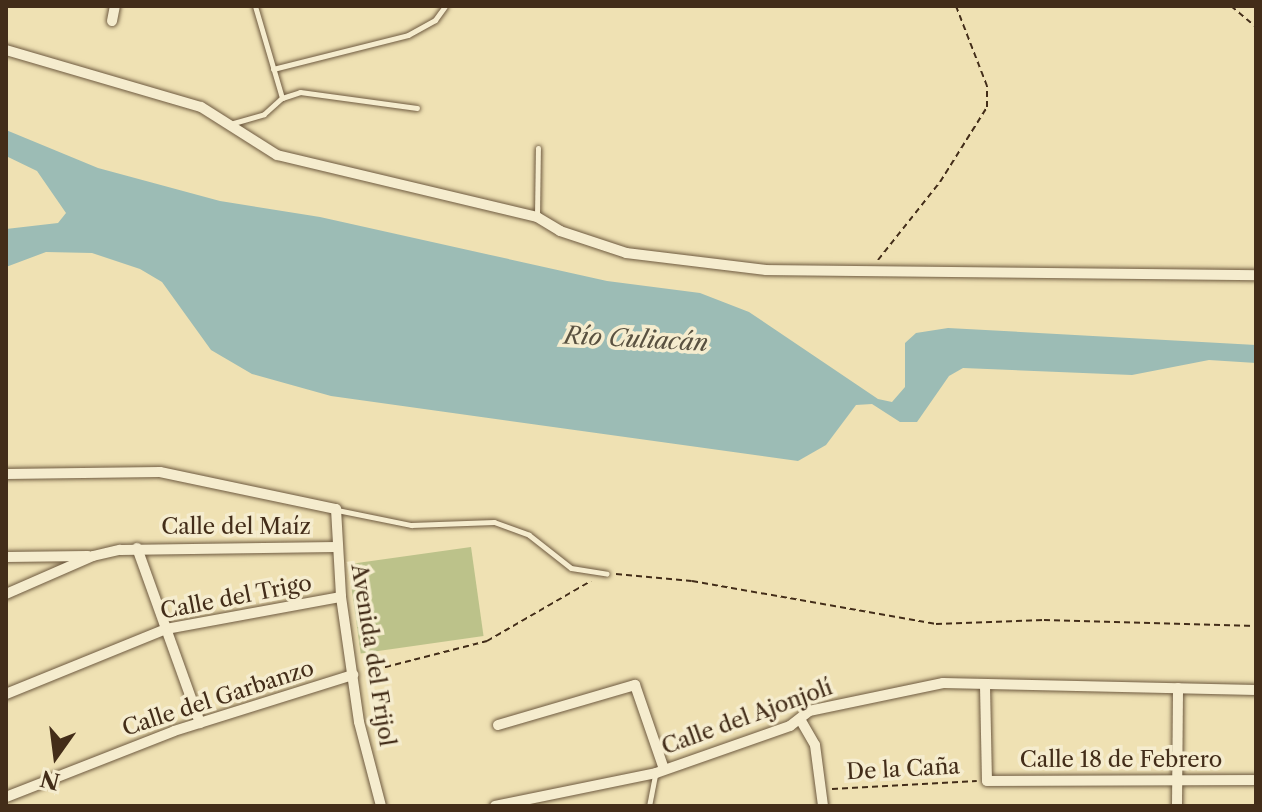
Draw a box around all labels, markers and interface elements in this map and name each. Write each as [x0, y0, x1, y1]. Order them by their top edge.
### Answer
water label: Río Culiacán [563, 321, 709, 357]
street label: Calle del Maíz [161, 514, 311, 540]
street label: Avenida del Frijol [346, 562, 400, 748]
street label: Calle del Trigo [158, 569, 314, 625]
street label: Calle del Garbanzo [119, 655, 317, 741]
street label: Calle del Ajonjolí [658, 674, 836, 760]
north arrow [16, 716, 96, 796]
street label: Calle 18 de Febrero [1020, 747, 1222, 773]
street label: De la Caña [846, 753, 960, 785]
text: N [38, 764, 63, 795]

